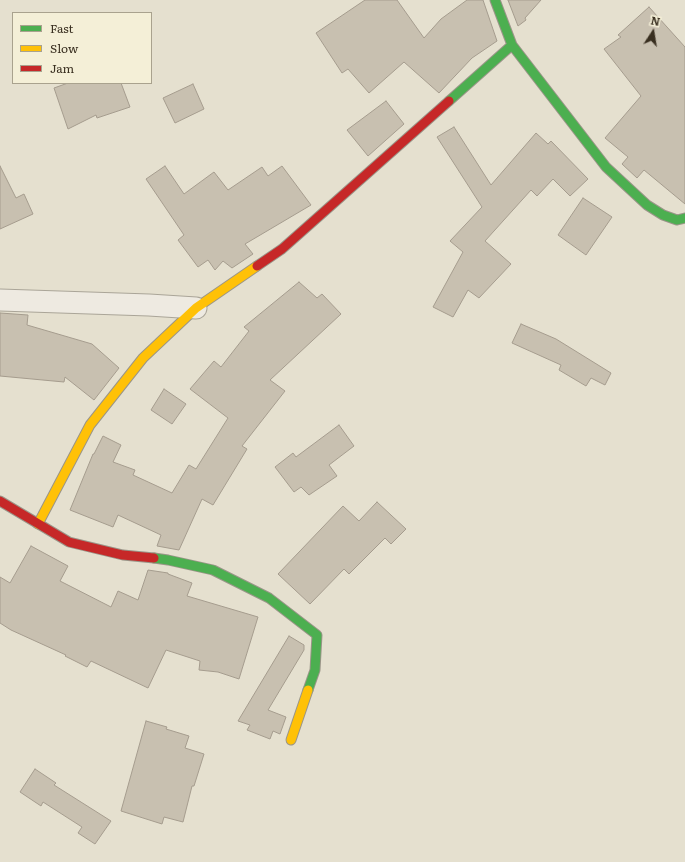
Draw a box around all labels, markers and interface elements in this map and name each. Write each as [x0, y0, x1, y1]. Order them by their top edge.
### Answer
text: N [649, 11, 662, 29]
legend [12, 12, 152, 84]
north arrow [633, 12, 673, 52]
text: Fast [50, 19, 73, 37]
text: Slow [50, 39, 78, 57]
text: Jam [50, 59, 74, 77]

